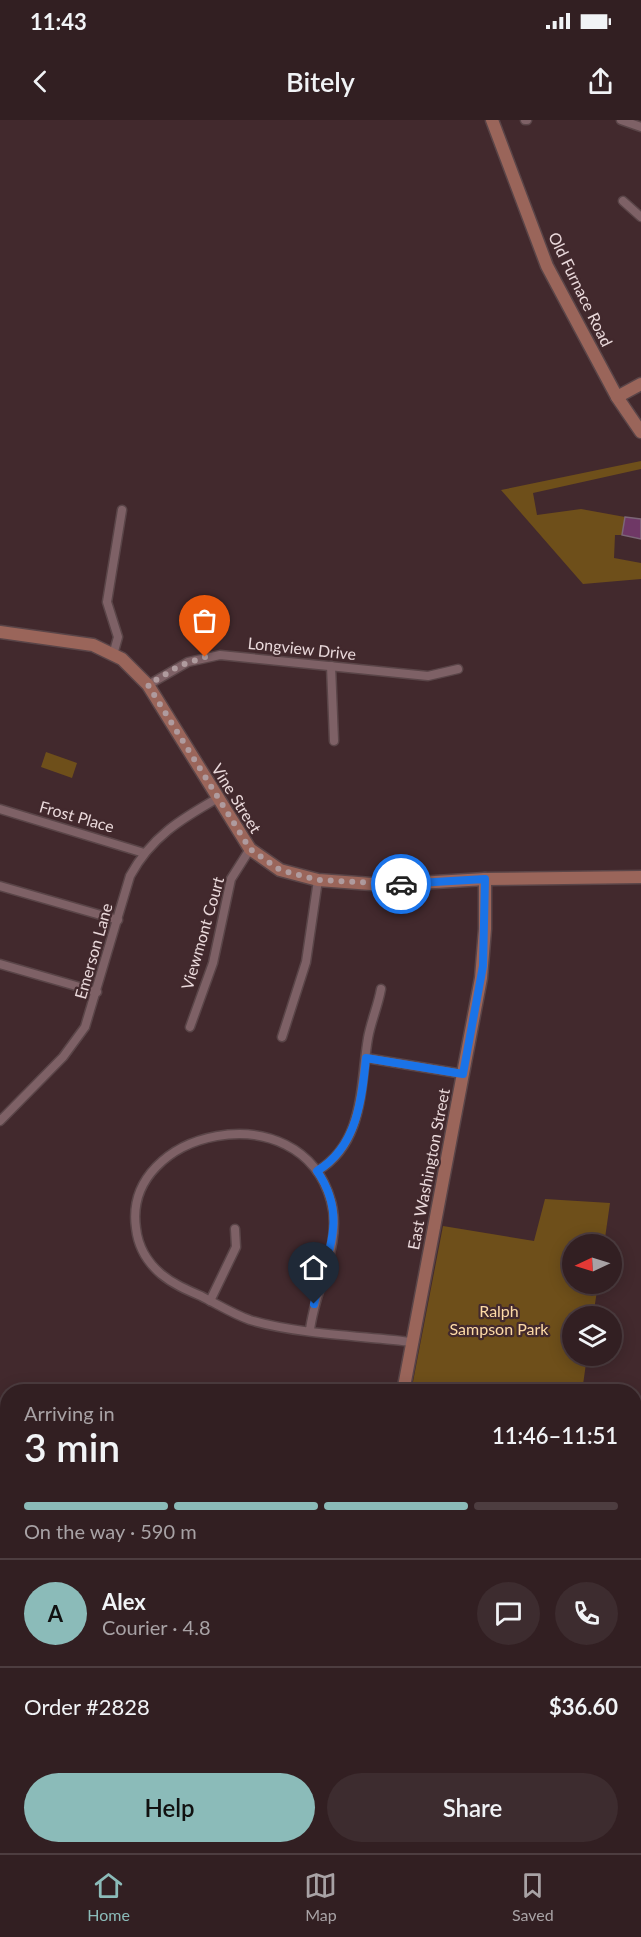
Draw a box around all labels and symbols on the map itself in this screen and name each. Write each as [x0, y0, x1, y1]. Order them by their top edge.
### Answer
street label: Old Furnace Road [545, 229, 617, 349]
pin [179, 595, 230, 657]
street label: Longview Drive [247, 633, 357, 663]
street label: Vine Street [208, 760, 266, 836]
street label: Frost Place [37, 796, 117, 836]
courier [371, 854, 431, 914]
street label: Viewmont Court [177, 874, 227, 992]
street label: Emerson Lane [70, 901, 116, 1001]
street label: East Washington Street [403, 1086, 453, 1251]
north arrow [562, 1234, 622, 1294]
pin [288, 1242, 339, 1304]
park label: Ralph Sampson Park [450, 1301, 549, 1338]

